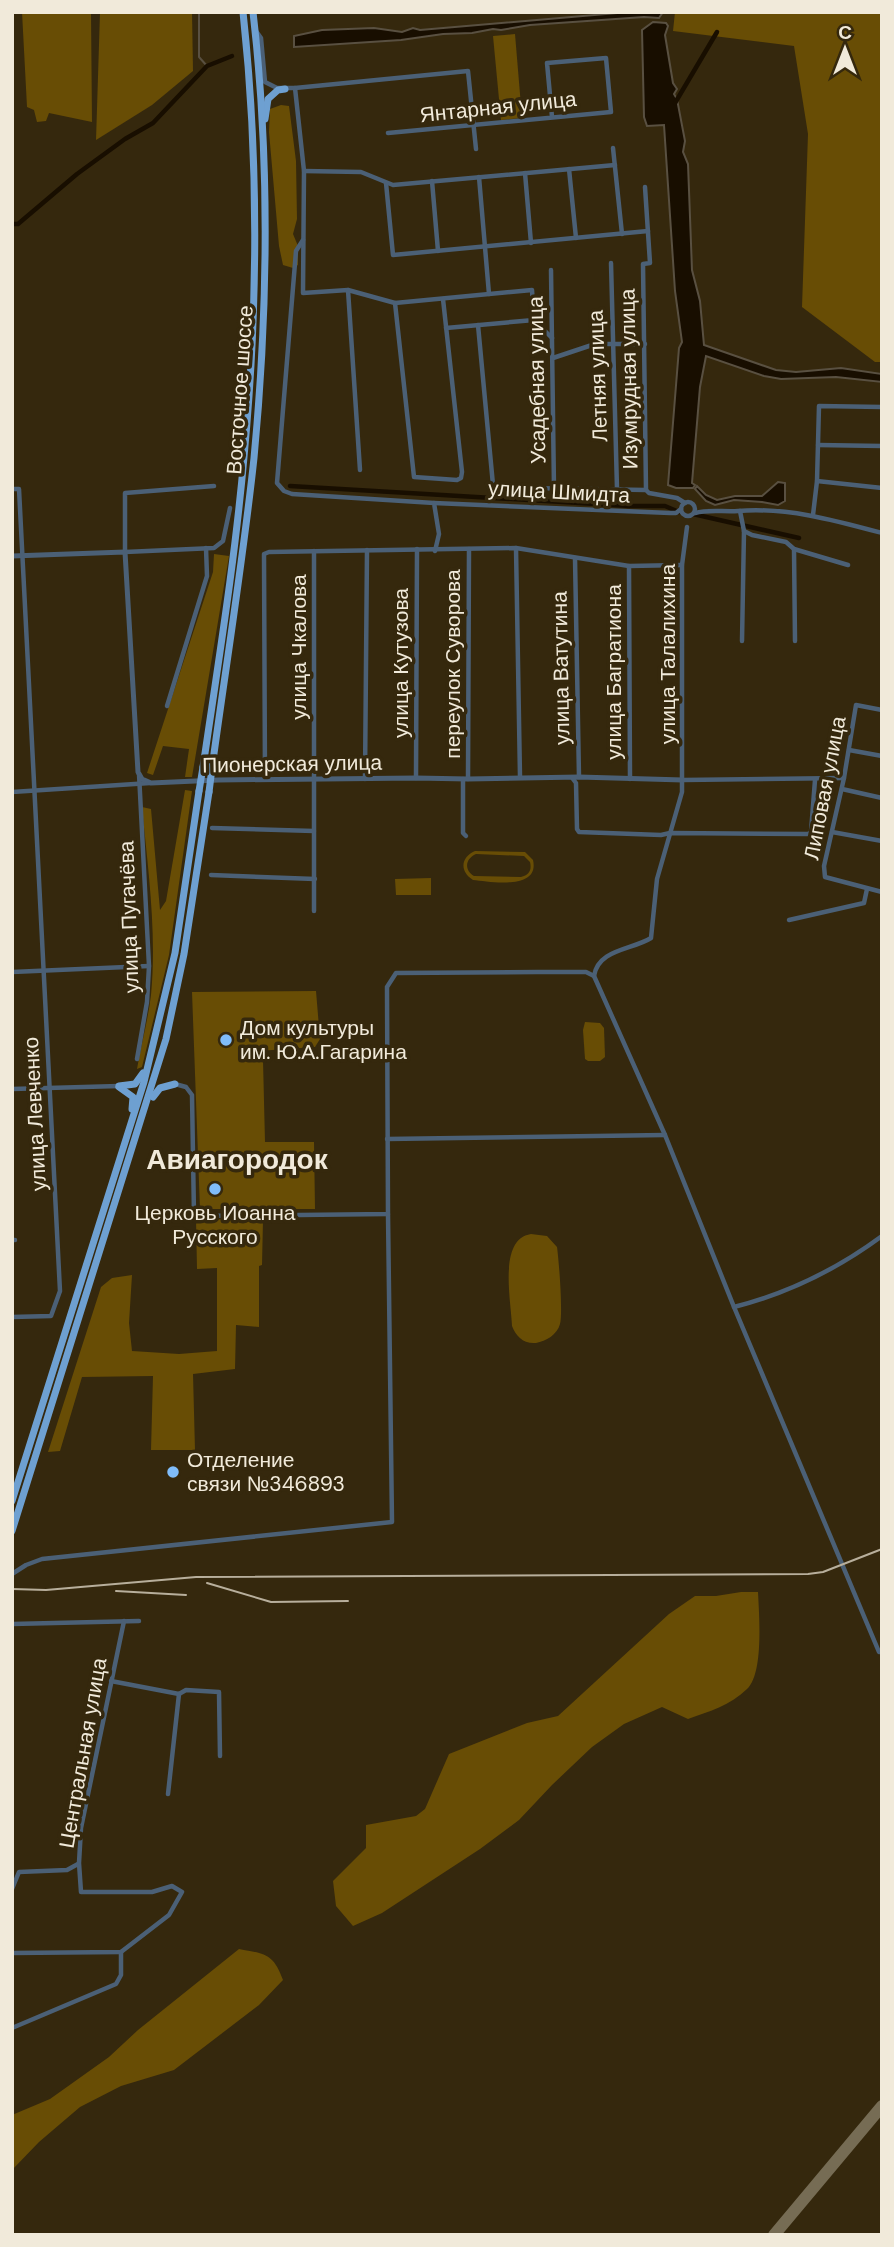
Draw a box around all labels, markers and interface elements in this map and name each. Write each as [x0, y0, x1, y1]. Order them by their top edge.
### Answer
north arrow [810, 14, 880, 84]
text: С [838, 20, 852, 45]
street label: Янтарная улица [418, 85, 578, 129]
street label: Изумрудная улица [613, 288, 645, 470]
street label: Усадебная улица [522, 296, 552, 464]
street label: Восточное шоссе [220, 304, 260, 476]
street label: Летняя улица [582, 309, 614, 442]
street label: улица Шмидта [487, 474, 631, 510]
street label: улица Талалихина [654, 564, 682, 744]
street label: переулок Суворова [439, 569, 467, 759]
street label: улица Чкалова [285, 574, 313, 720]
street label: улица Багратиона [600, 584, 628, 760]
street label: улица Кутузова [387, 588, 415, 738]
street label: улица Ватутина [546, 591, 576, 745]
street label: Липовая улица [797, 713, 853, 862]
street label: Пионерская улица [202, 748, 383, 780]
street label: улица Пугачёва [112, 840, 146, 994]
place label: Дом культуры им. Ю.А.Гагарина [240, 1014, 407, 1066]
marker: Дом культуры им. Ю.А.Гагарина [218, 1032, 234, 1048]
street label: улица Левченко [17, 1036, 53, 1192]
district label: Авиагородок [146, 1141, 329, 1178]
marker: Церковь Иоанна Русского [207, 1181, 223, 1197]
place label: Церковь Иоанна Русского [134, 1199, 296, 1251]
place label: Отделение связи №346893 [187, 1446, 345, 1498]
marker: Отделение связи №346893 [165, 1464, 181, 1480]
street label: Центральная улица [52, 1655, 114, 1850]

